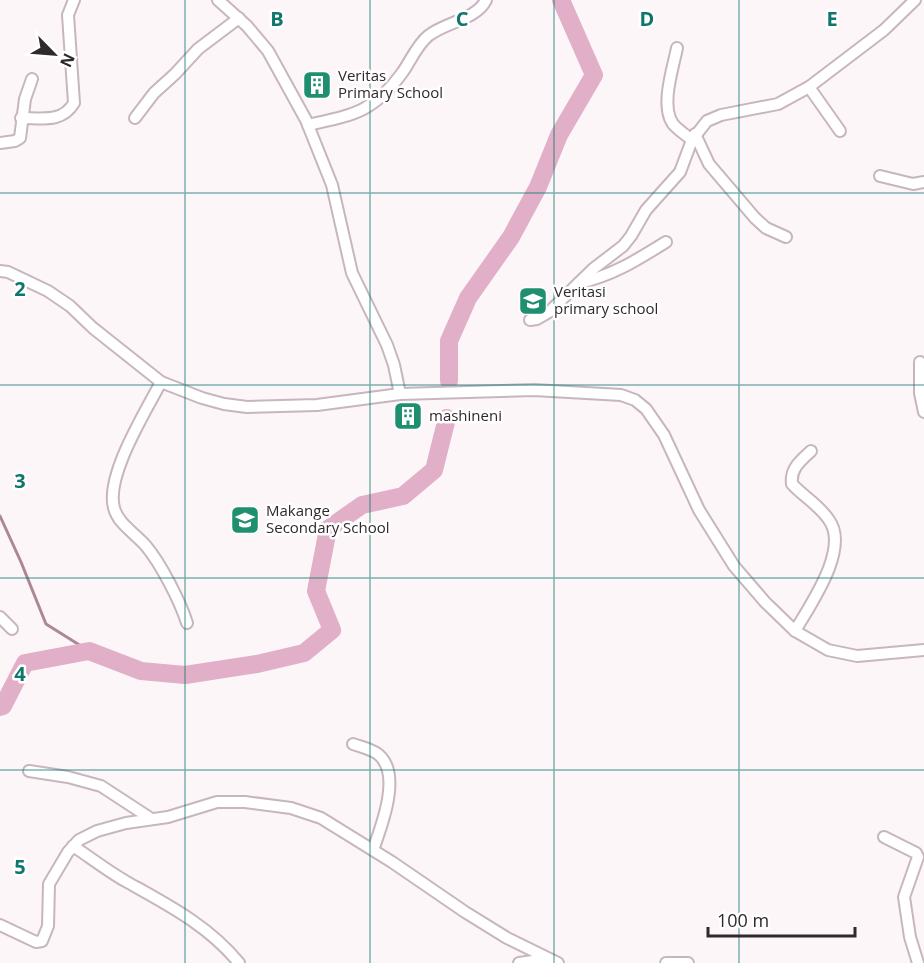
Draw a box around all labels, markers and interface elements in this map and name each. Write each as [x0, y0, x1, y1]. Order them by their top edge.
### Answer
text: B [270, 5, 284, 32]
text: C [456, 5, 469, 32]
text: D [640, 5, 654, 32]
text: E [826, 5, 838, 32]
north arrow [24, 24, 84, 84]
text: N [55, 50, 80, 71]
place label: Veritas Primary School [338, 65, 443, 102]
building icon: Veritas Primary School [301, 69, 333, 101]
text: 2 [14, 275, 26, 302]
place label: Veritasi primary school [554, 281, 658, 318]
school or university icon: Veritasi primary school [517, 285, 549, 317]
building icon: mashineni [392, 400, 424, 432]
place label: mashineni [429, 405, 502, 425]
text: 3 [14, 467, 26, 494]
place label: Makange Secondary School [266, 500, 390, 537]
school or university icon: Makange Secondary School [229, 504, 261, 536]
text: 4 [14, 660, 26, 687]
text: 5 [14, 853, 26, 880]
scale bar [708, 900, 855, 938]
text: 100 m [717, 908, 769, 932]

